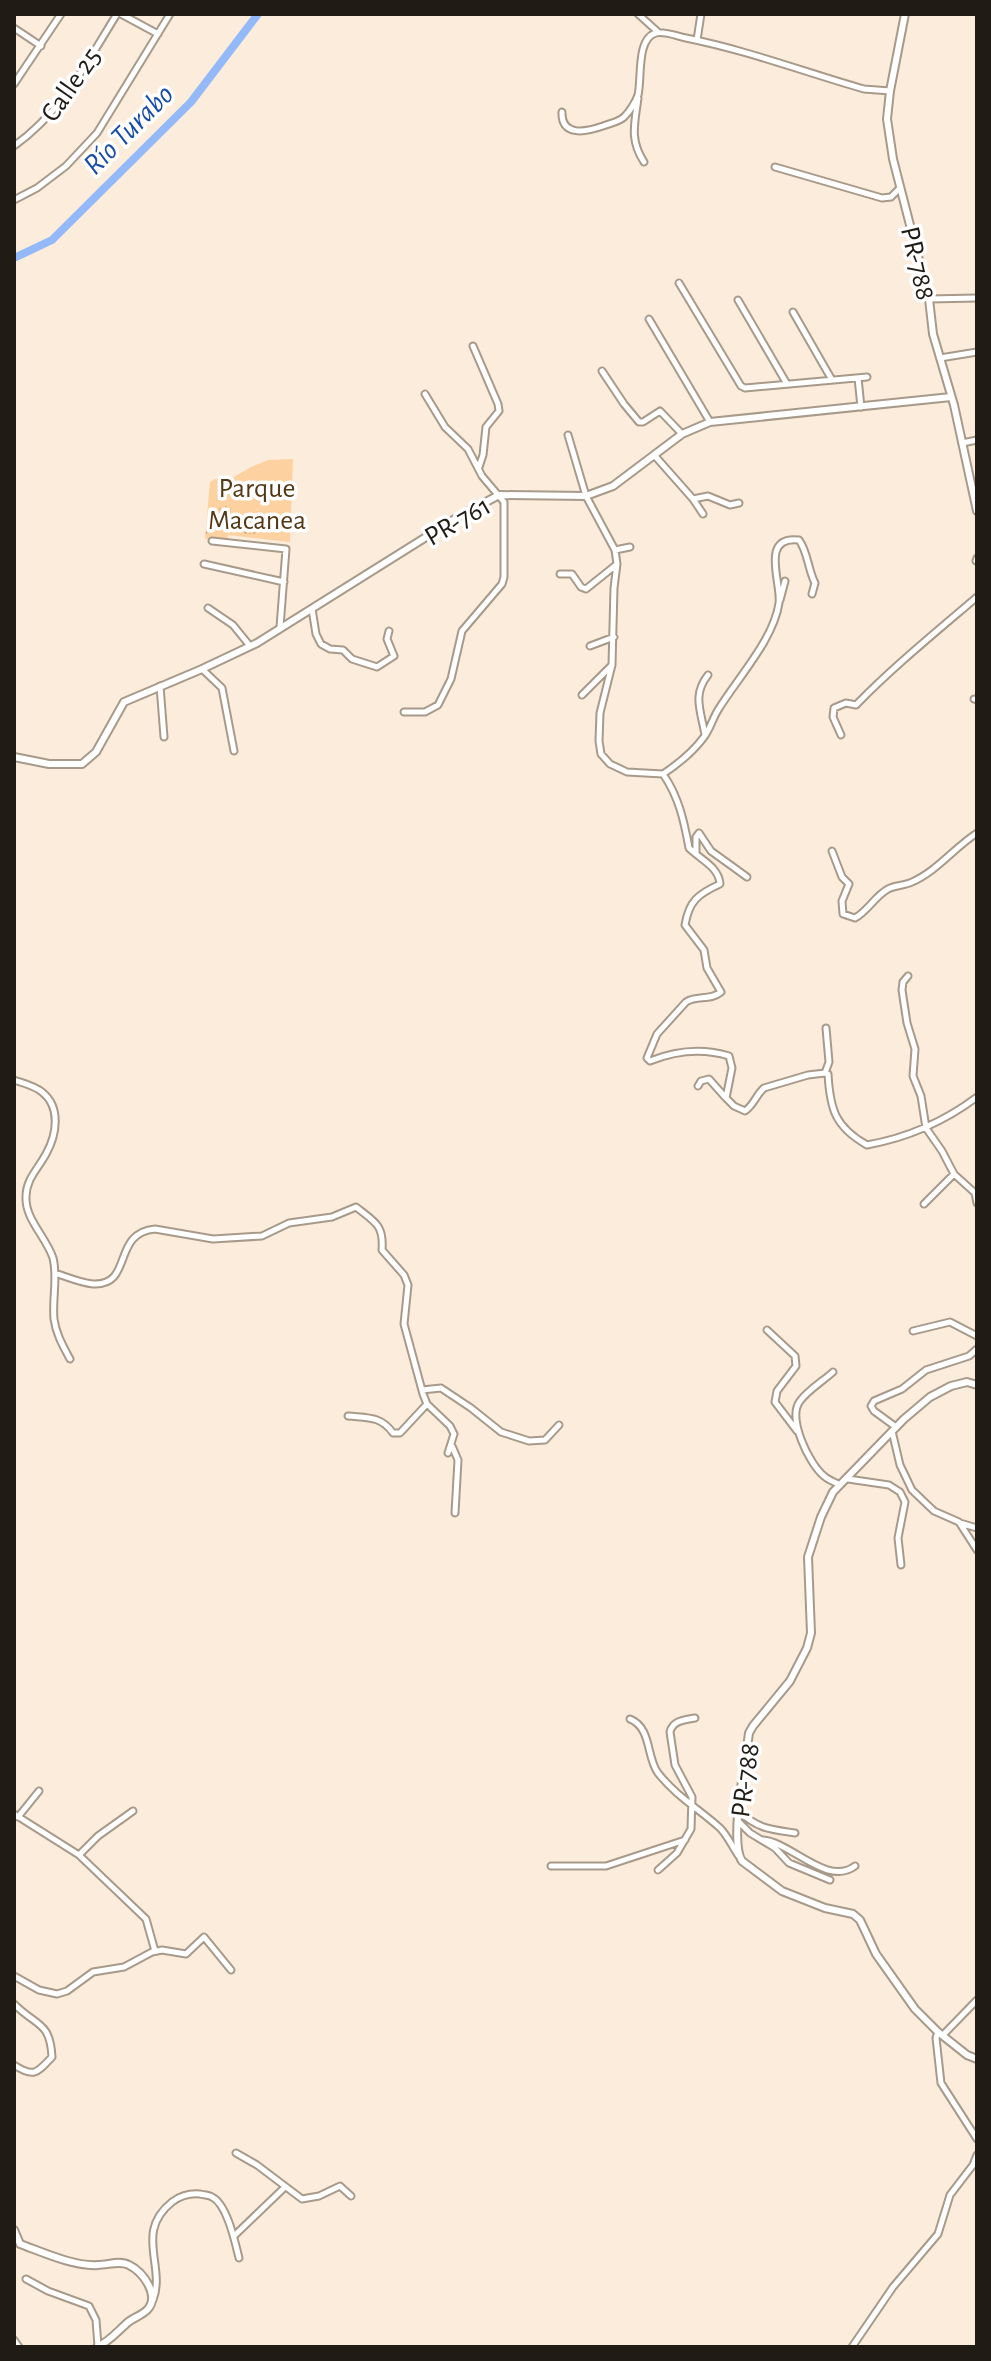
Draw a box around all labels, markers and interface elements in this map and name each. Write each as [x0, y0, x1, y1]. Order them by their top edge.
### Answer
street label: Calle 25 [36, 43, 107, 127]
water label: Río Turabo [78, 79, 179, 180]
street label: PR-788 [895, 224, 939, 303]
park label: Parque Macanea [208, 475, 306, 535]
street label: PR-761 [420, 492, 496, 552]
street label: PR-788 [727, 1741, 765, 1819]

